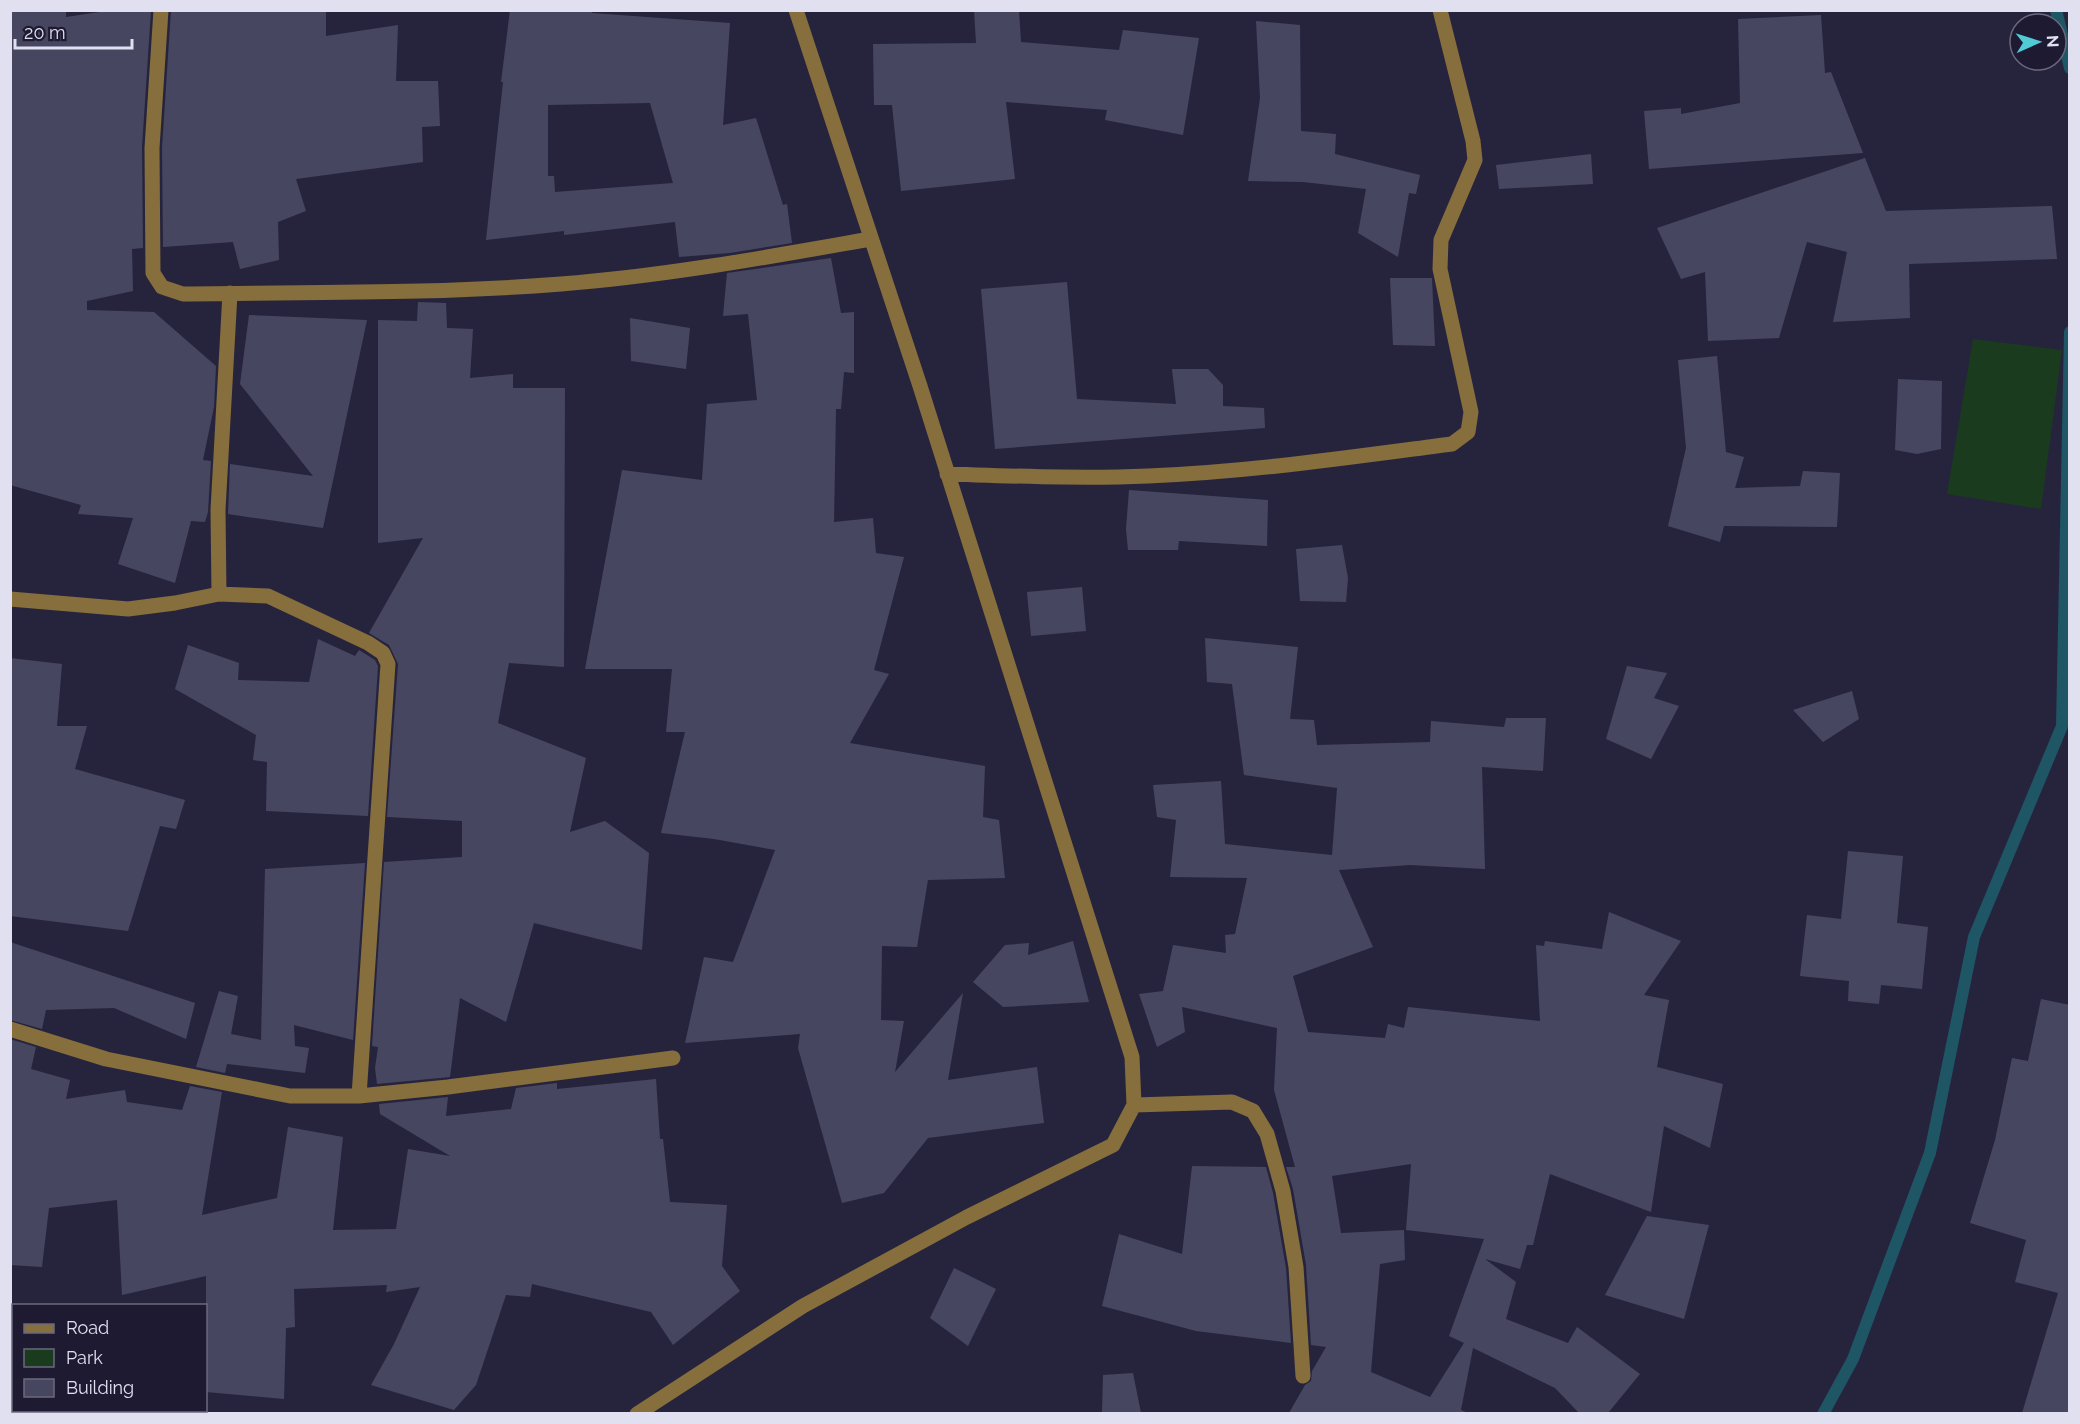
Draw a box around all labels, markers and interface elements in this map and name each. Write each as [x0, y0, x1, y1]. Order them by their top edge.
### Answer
scale bar [15, 12, 132, 50]
north arrow [2008, 12, 2068, 72]
text: 20 m [24, 22, 66, 43]
text: N [2043, 35, 2062, 48]
legend [12, 1304, 207, 1412]
text: Road [66, 1317, 109, 1338]
text: Park [66, 1347, 103, 1368]
text: Building [66, 1377, 134, 1398]

